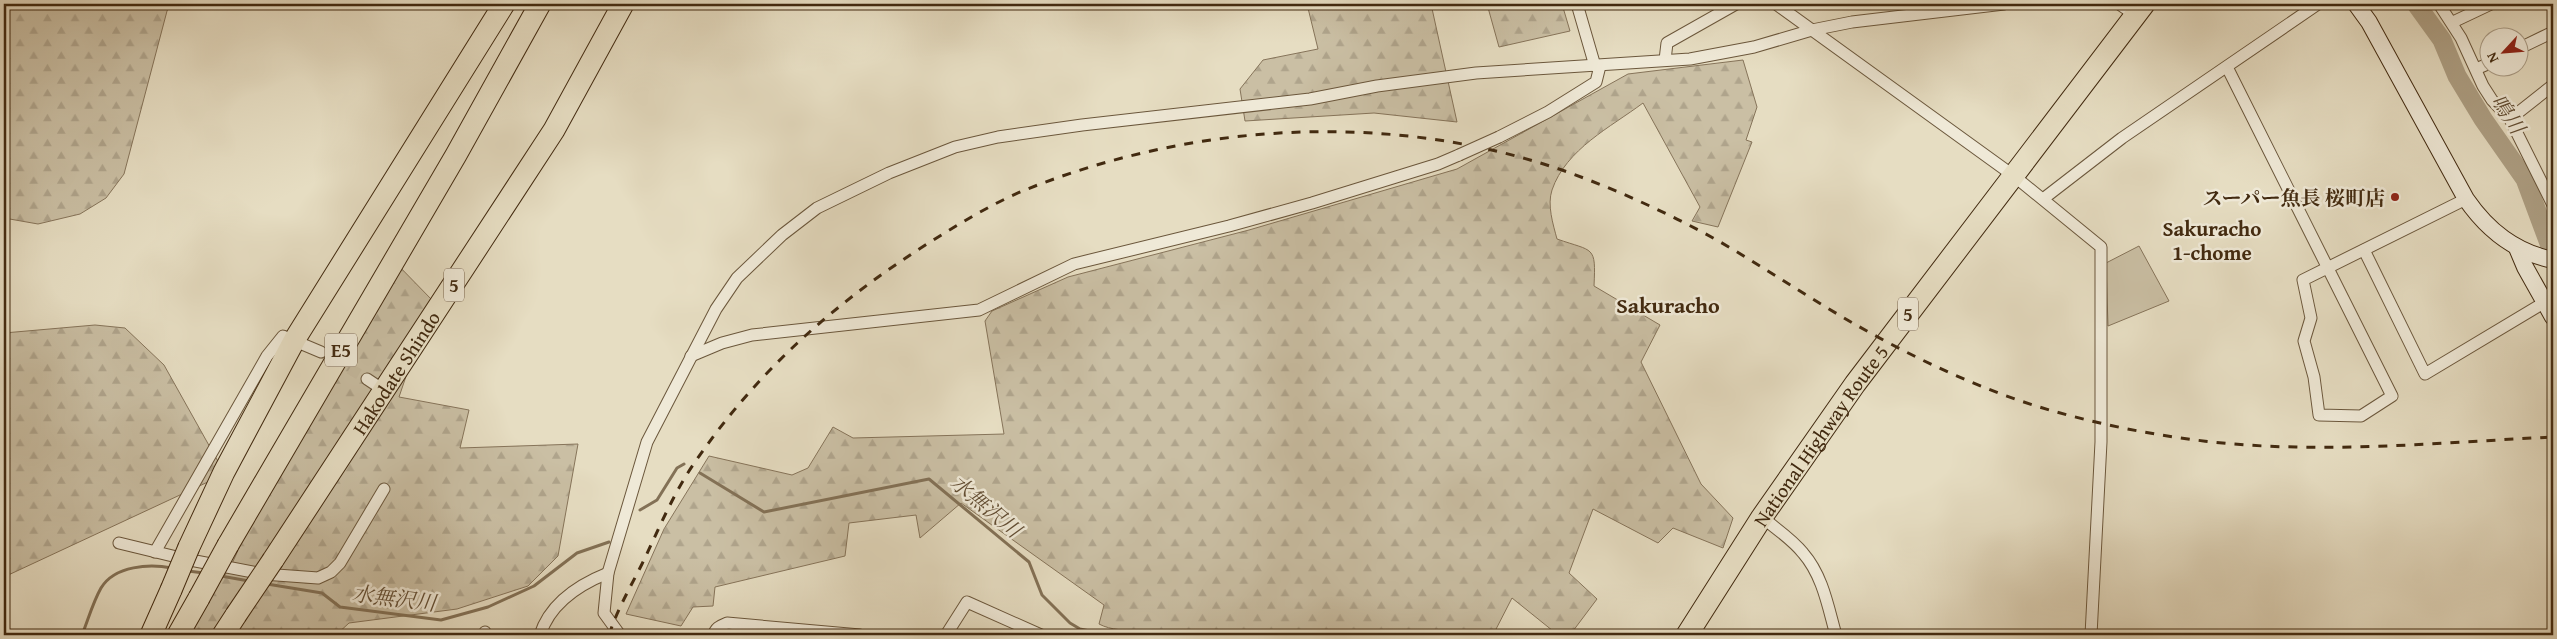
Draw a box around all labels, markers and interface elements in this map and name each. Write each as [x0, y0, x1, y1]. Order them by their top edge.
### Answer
north arrow [2480, 28, 2530, 78]
text: N [2481, 49, 2503, 66]
water label: 鳴川 [2483, 88, 2534, 142]
place label: スーパー魚長 桜町店 [2203, 183, 2385, 212]
marker: スーパー魚長 桜町店 [2389, 191, 2401, 203]
district label: Sakuracho 1-chome [2163, 213, 2261, 268]
road number: 5 [444, 268, 464, 302]
district label: Sakuracho [1616, 289, 1720, 321]
road number: 5 [1898, 298, 1918, 330]
street label: Hakodate Shindo [344, 305, 447, 440]
road number: E5 [325, 334, 357, 366]
street label: National Highway Route 5 [1745, 338, 1895, 532]
water label: 水無沢川 [944, 467, 1030, 546]
water label: 水無沢川 [350, 577, 440, 619]

